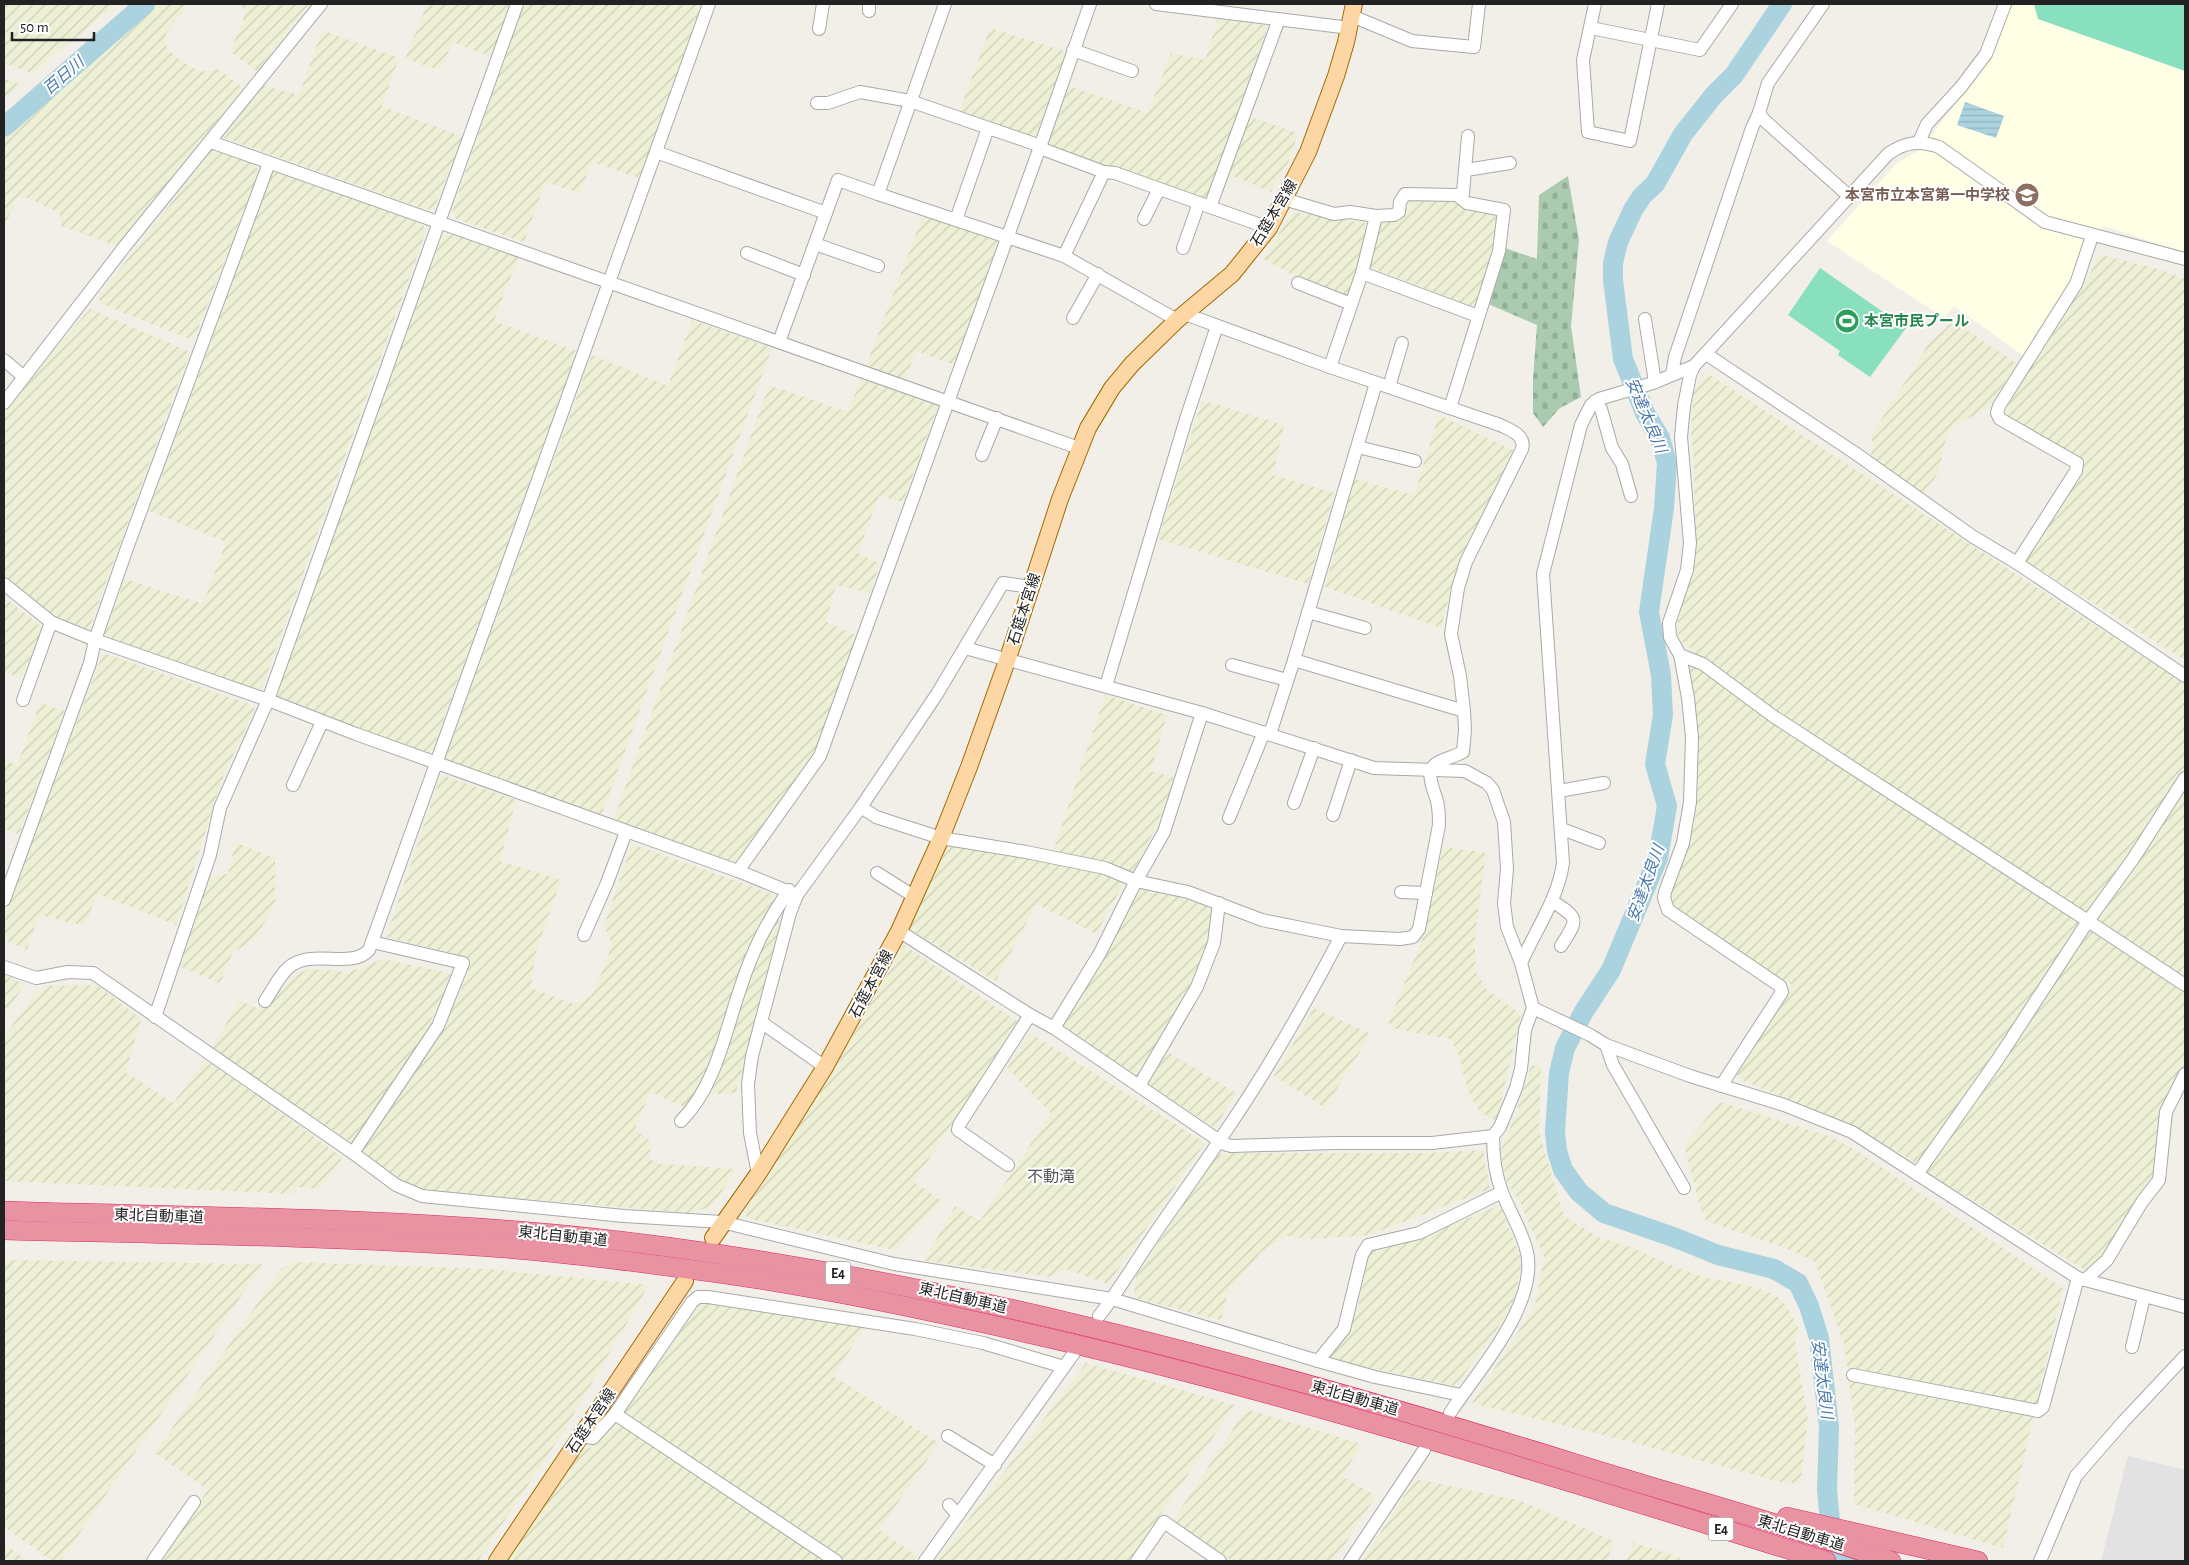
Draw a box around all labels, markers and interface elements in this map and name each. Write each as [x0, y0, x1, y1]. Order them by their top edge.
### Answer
scale bar [12, 10, 95, 42]
text: 50 m [20, 20, 49, 35]
water label: 百日川 [40, 53, 89, 98]
street label: 石筵本宮線 [1248, 177, 1300, 249]
school or university icon: 本宮市立本宮第一中学校 [2014, 182, 2040, 208]
place label: 本宮市立本宮第一中学校 [1845, 187, 2010, 203]
sports icon: 本宮市民プール [1834, 308, 1860, 334]
place label: 本宮市民プール [1864, 313, 1969, 329]
water label: 安達太良川 [1623, 375, 1671, 457]
street label: 石筵本宮線 [1005, 571, 1043, 647]
water label: 安達太良川 [1624, 841, 1668, 924]
street label: 石筵本宮線 [846, 947, 896, 1021]
district label: 不動滝 [1027, 1168, 1075, 1185]
street label: 東北自動車道 [114, 1205, 204, 1226]
street label: 東北自動車道 [517, 1222, 609, 1249]
road number: E4 [826, 1262, 850, 1284]
street label: 東北自動車道 [917, 1279, 1009, 1316]
water label: 安達太良川 [1809, 1338, 1836, 1422]
street label: 東北自動車道 [1310, 1377, 1401, 1418]
street label: 石筵本宮線 [563, 1385, 619, 1457]
street label: 東北自動車道 [1756, 1511, 1847, 1554]
road number: E4 [1708, 1518, 1734, 1540]

